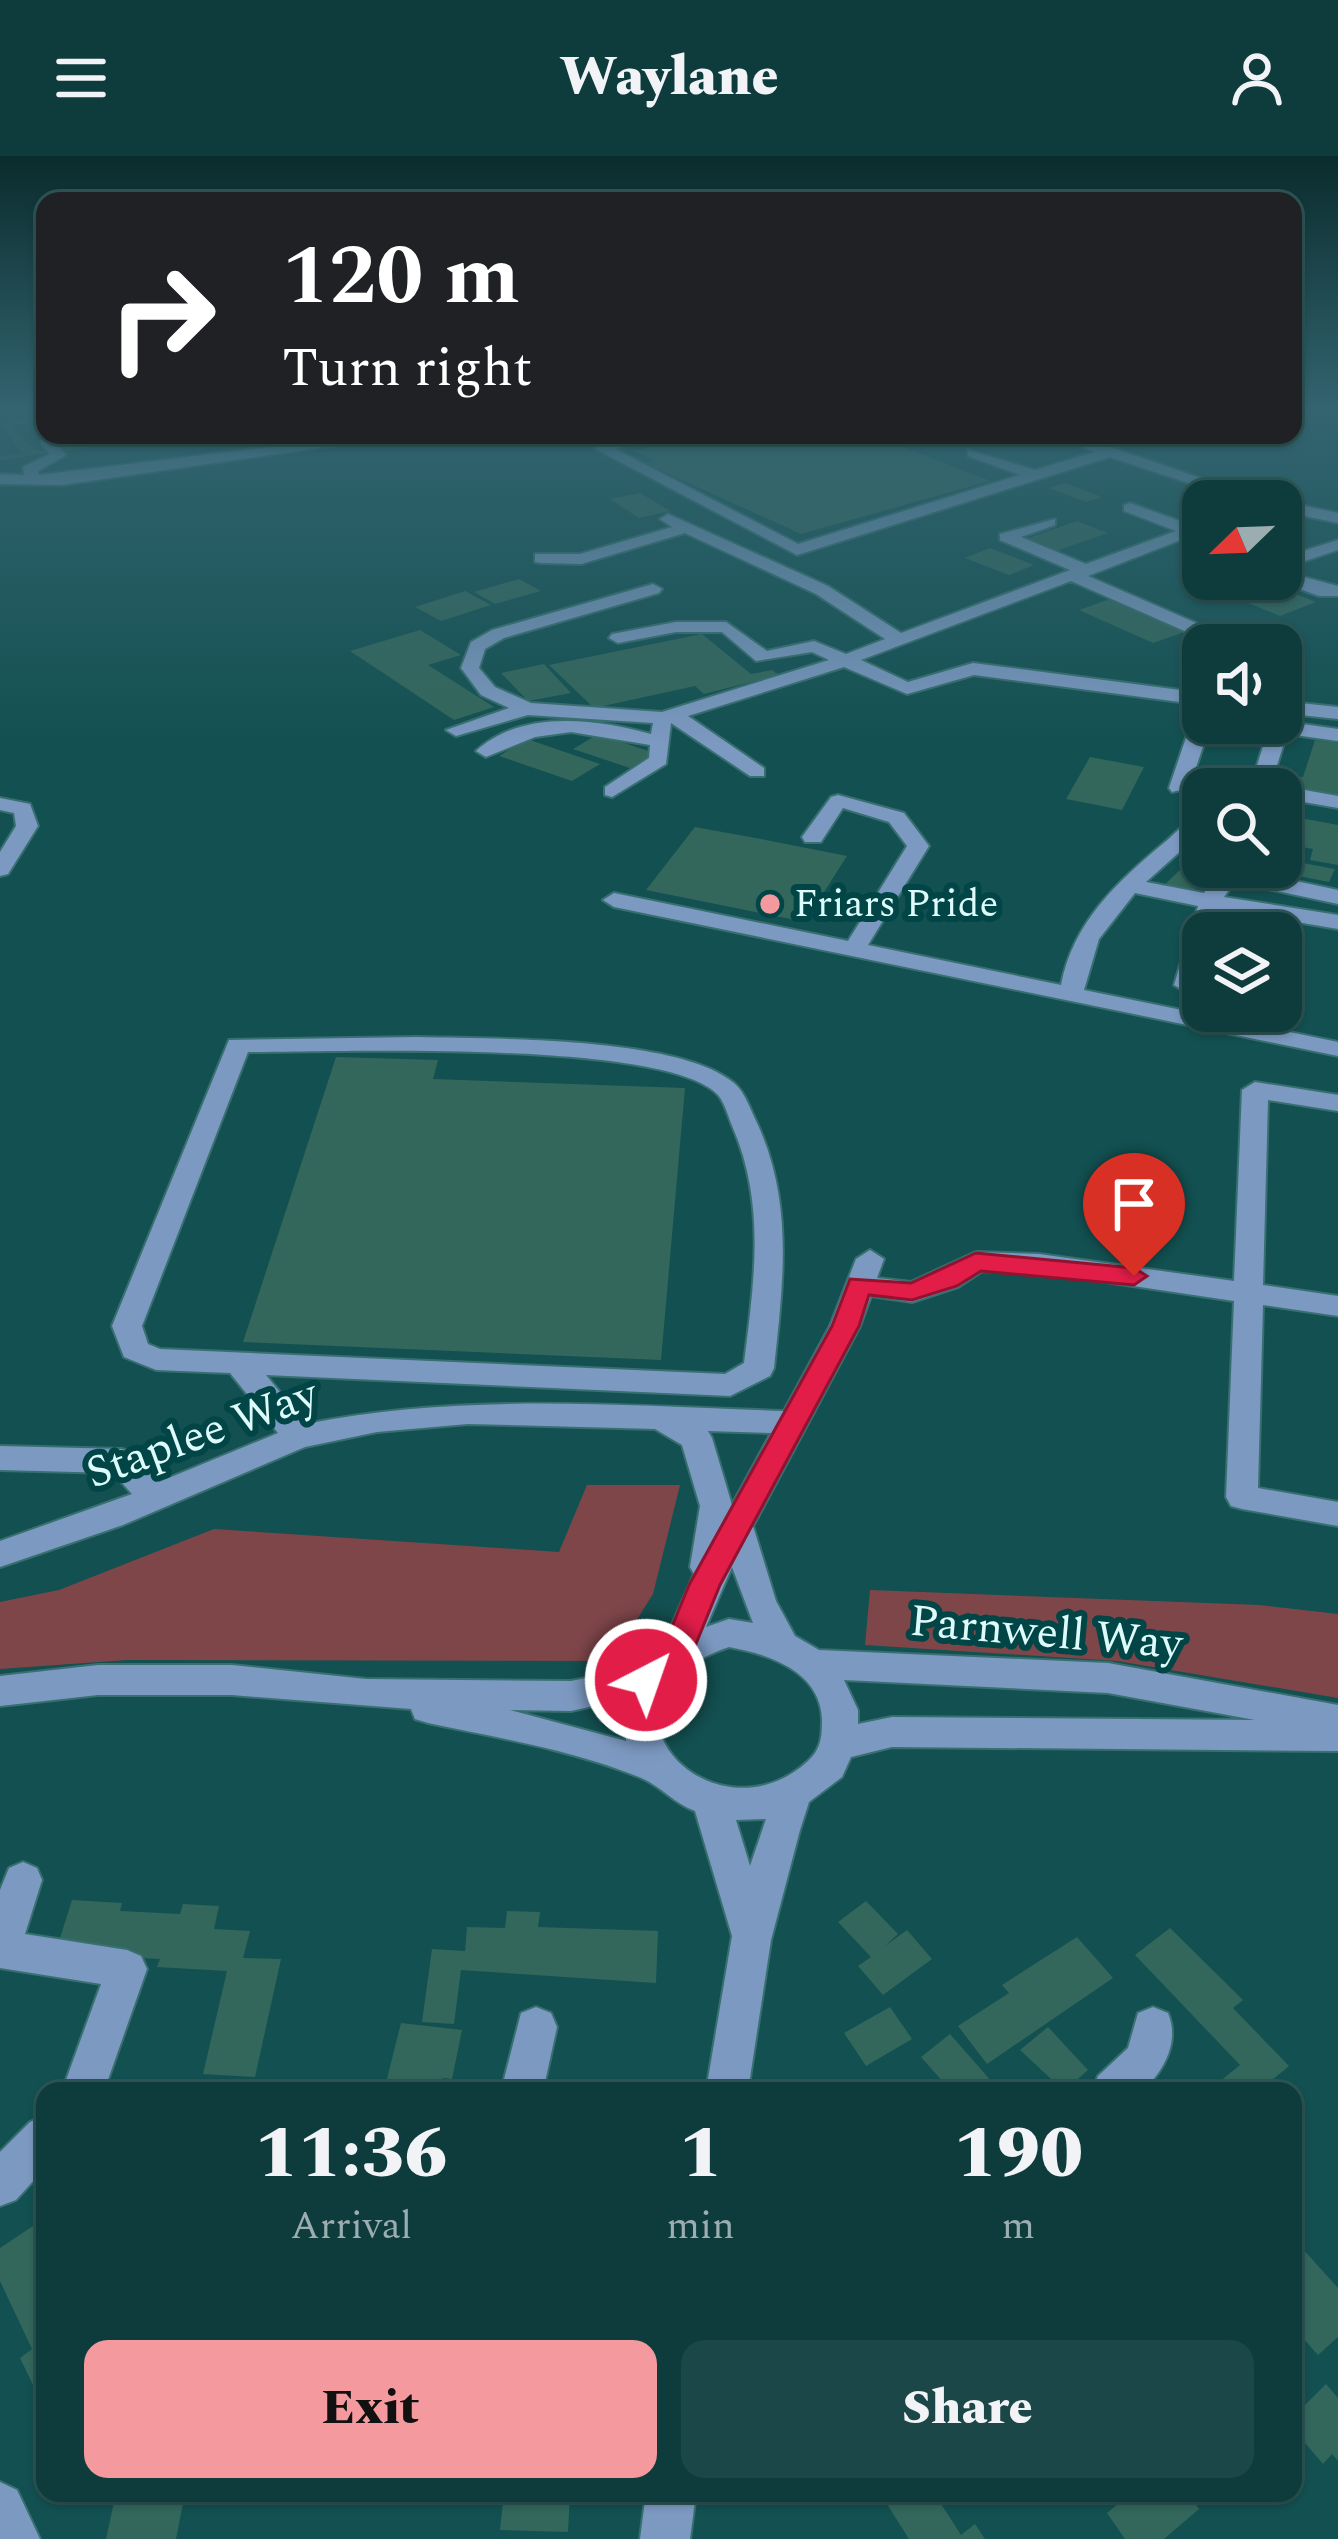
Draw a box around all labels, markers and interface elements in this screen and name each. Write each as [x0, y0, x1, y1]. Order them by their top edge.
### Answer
text: Waylane [559, 37, 779, 119]
icon: menu [48, 45, 114, 111]
icon: person [1224, 45, 1290, 111]
text: 120 m [282, 213, 520, 341]
icon: right [84, 240, 240, 396]
text: Turn right [282, 328, 532, 410]
north arrow [1182, 480, 1302, 600]
map controls [1182, 480, 1302, 1032]
button: sound [1182, 624, 1302, 744]
button: search [1182, 768, 1302, 888]
place label: Friars Pride [794, 875, 998, 934]
marker: Friars Pride [757, 891, 783, 917]
button: layers [1182, 912, 1302, 1032]
pin [1083, 1153, 1185, 1276]
icon: arrive [1101, 1171, 1167, 1237]
street label: Staplee Way [76, 1360, 329, 1508]
street label: Parnwell Way [907, 1587, 1187, 1679]
position arrow [583, 1617, 709, 1743]
text: 11:36 [255, 2100, 448, 2209]
text: 1 [679, 2100, 722, 2209]
text: 190 [954, 2100, 1083, 2209]
text: Arrival [291, 2197, 412, 2256]
text: min [667, 2197, 735, 2256]
text: m [1002, 2197, 1035, 2256]
button: Exit [84, 2340, 657, 2478]
button: Share [681, 2340, 1254, 2478]

